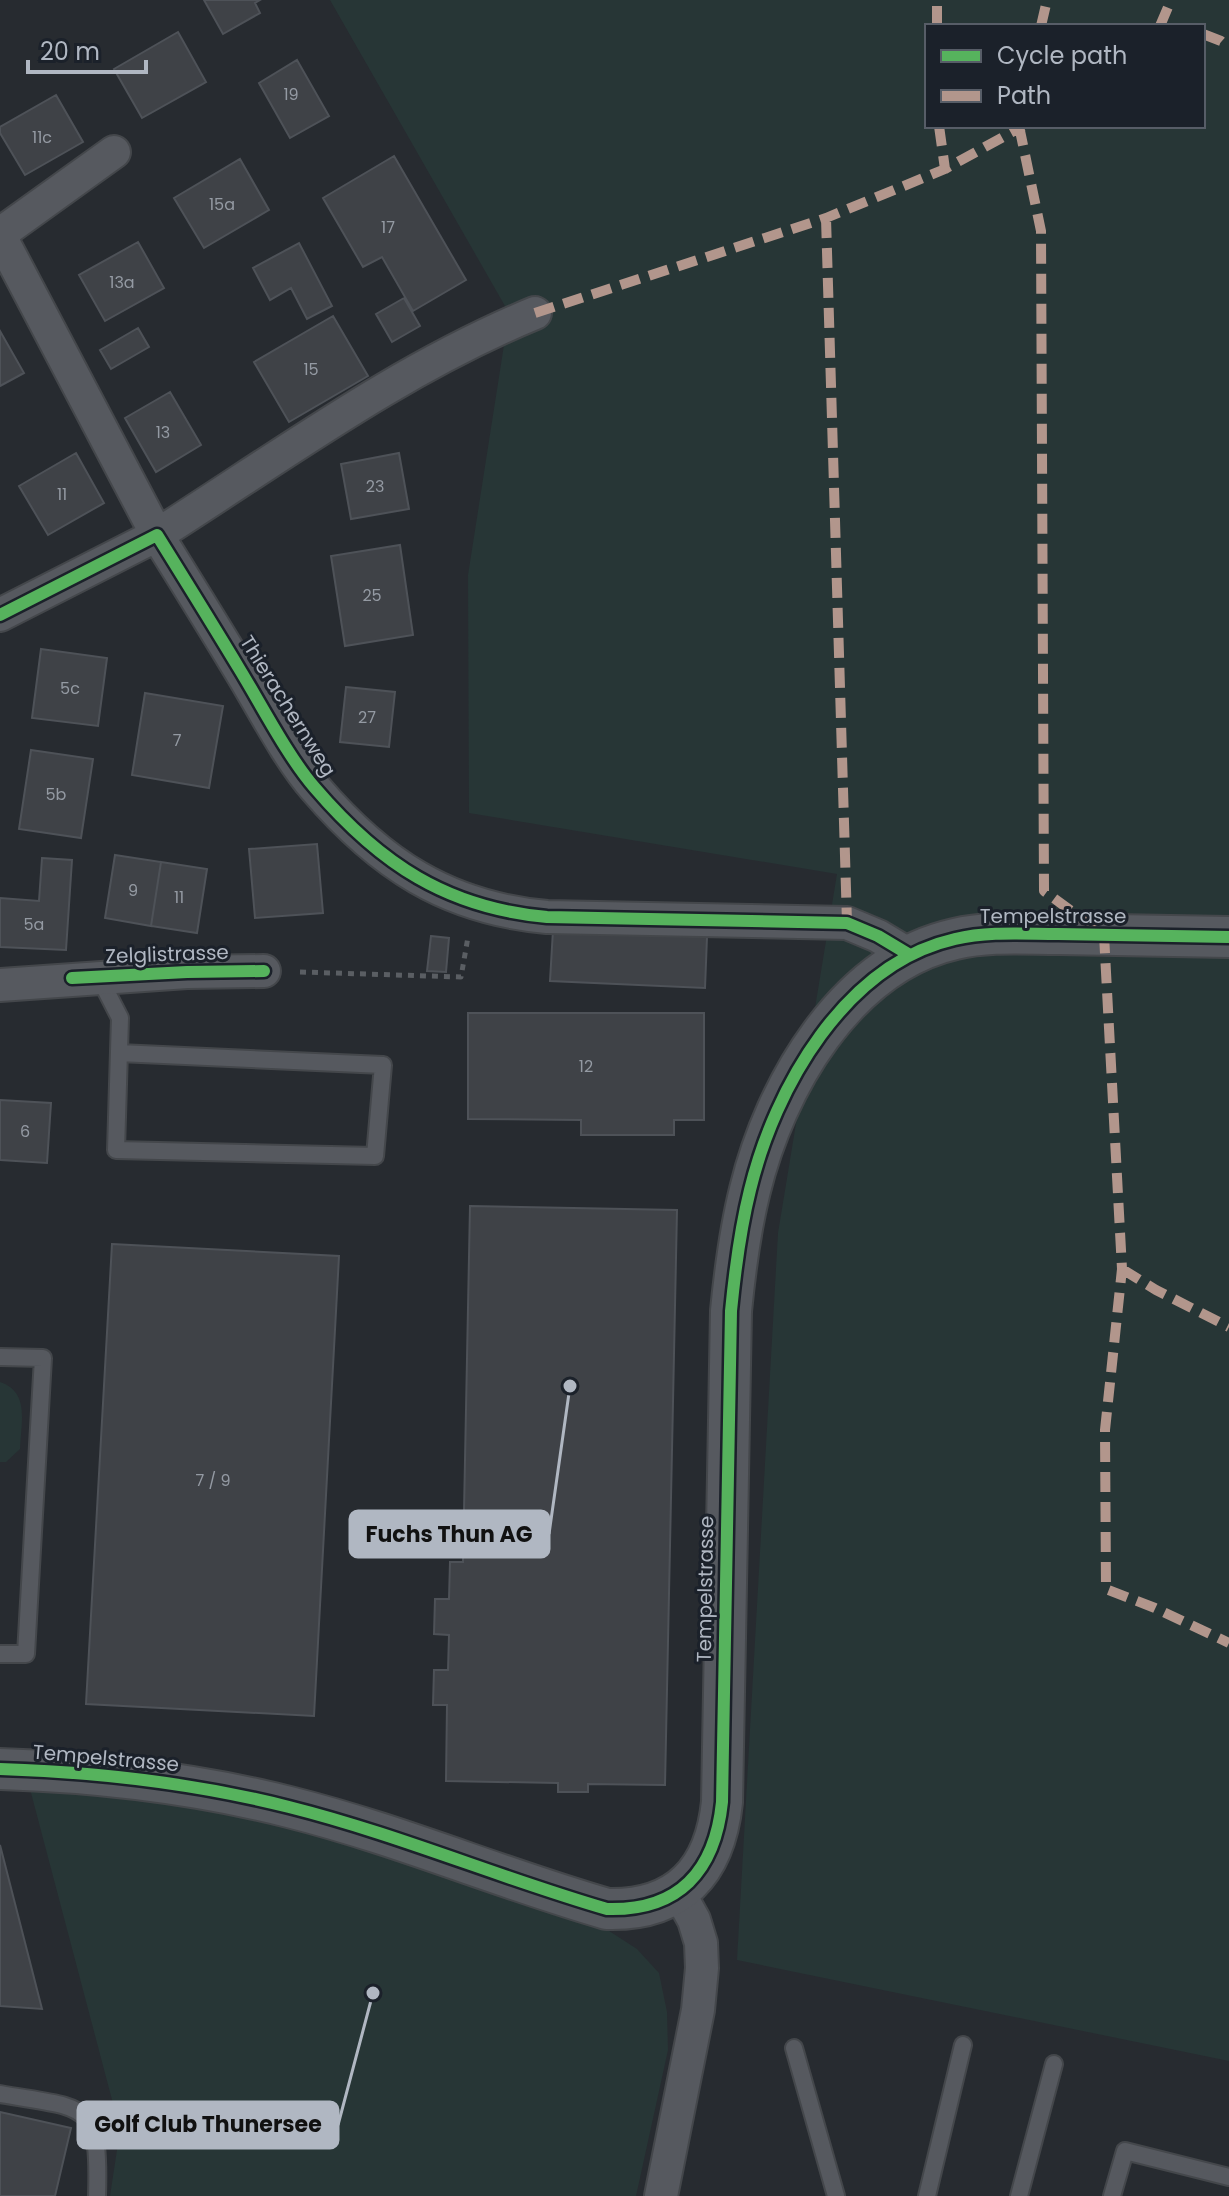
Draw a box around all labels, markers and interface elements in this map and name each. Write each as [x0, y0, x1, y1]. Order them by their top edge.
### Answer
scale bar [28, 24, 146, 74]
legend [925, 24, 1205, 128]
text: 20 m [40, 35, 100, 68]
text: Cycle path [997, 39, 1127, 72]
text: Path [997, 79, 1051, 112]
house number: 19 [283, 83, 299, 106]
house number: 11c [32, 126, 52, 149]
house number: 15a [209, 193, 235, 216]
house number: 17 [381, 216, 395, 239]
house number: 13a [109, 271, 135, 294]
house number: 15 [303, 358, 319, 381]
house number: 13 [156, 421, 170, 444]
house number: 23 [366, 475, 384, 498]
house number: 11 [57, 483, 67, 506]
house number: 25 [362, 584, 382, 607]
street label: Thierachernweg [233, 630, 343, 782]
house number: 5c [60, 677, 80, 700]
house number: 27 [358, 706, 376, 729]
house number: 7 [173, 729, 182, 752]
house number: 5b [46, 783, 67, 806]
house number: 9 [128, 879, 138, 902]
house number: 11 [174, 886, 184, 909]
street label: Tempelstrasse [980, 902, 1126, 930]
house number: 5a [24, 913, 44, 936]
street label: Zelglistrasse [105, 938, 229, 970]
house number: 12 [579, 1055, 593, 1078]
house number: 6 [20, 1120, 30, 1143]
house number: 7 / 9 [196, 1469, 230, 1492]
callout: Fuchs Thun AG [350, 1511, 549, 1557]
street label: Tempelstrasse [690, 1515, 720, 1663]
text: Fuchs Thun AG [365, 1519, 533, 1550]
street label: Tempelstrasse [32, 1738, 180, 1778]
callout: Golf Club Thunersee [78, 2102, 338, 2148]
text: Golf Club Thunersee [94, 2109, 322, 2140]

